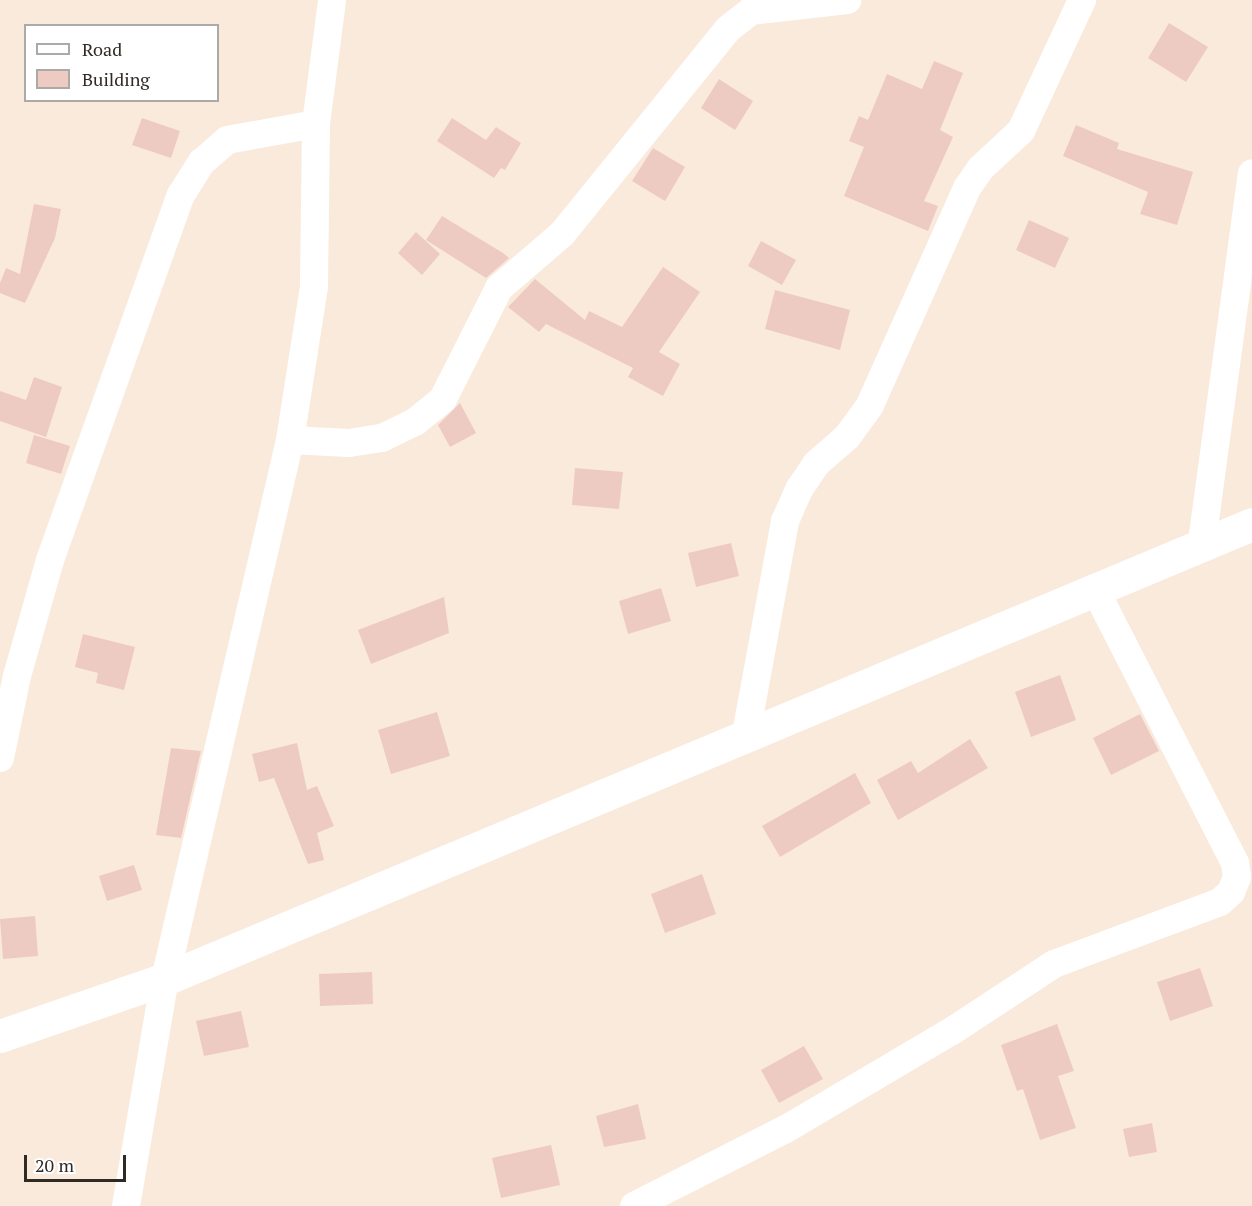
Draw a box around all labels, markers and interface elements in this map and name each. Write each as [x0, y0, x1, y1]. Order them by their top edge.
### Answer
legend [24, 24, 219, 102]
text: Road [82, 37, 122, 61]
text: Building [82, 67, 150, 91]
scale bar [27, 1143, 129, 1181]
text: 20 m [35, 1153, 74, 1177]

